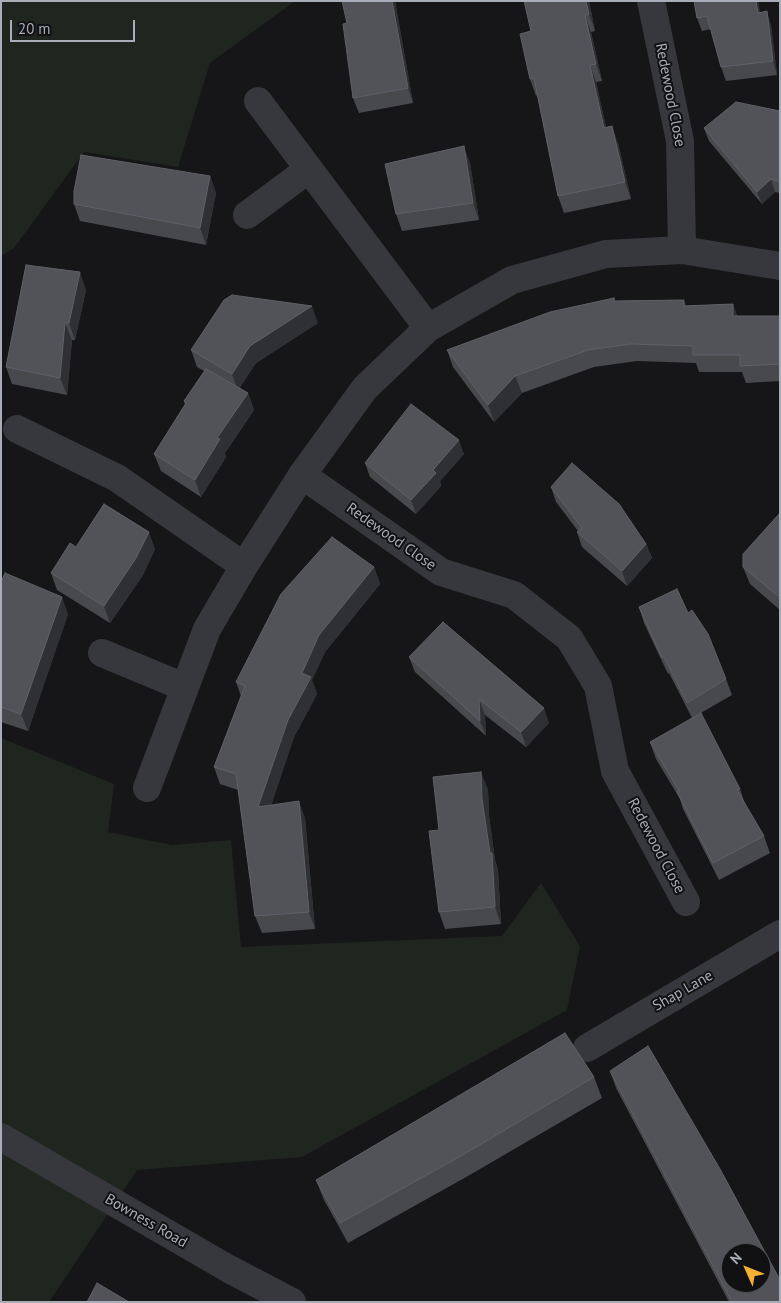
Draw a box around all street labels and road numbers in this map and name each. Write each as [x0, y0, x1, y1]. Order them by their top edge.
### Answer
street label: Redewood Close [651, 42, 689, 148]
street label: Redewood Close [343, 499, 439, 575]
street label: Redewood Close [623, 795, 689, 897]
street label: Shap Lane [650, 967, 716, 1015]
street label: Bowness Road [102, 1190, 190, 1252]

